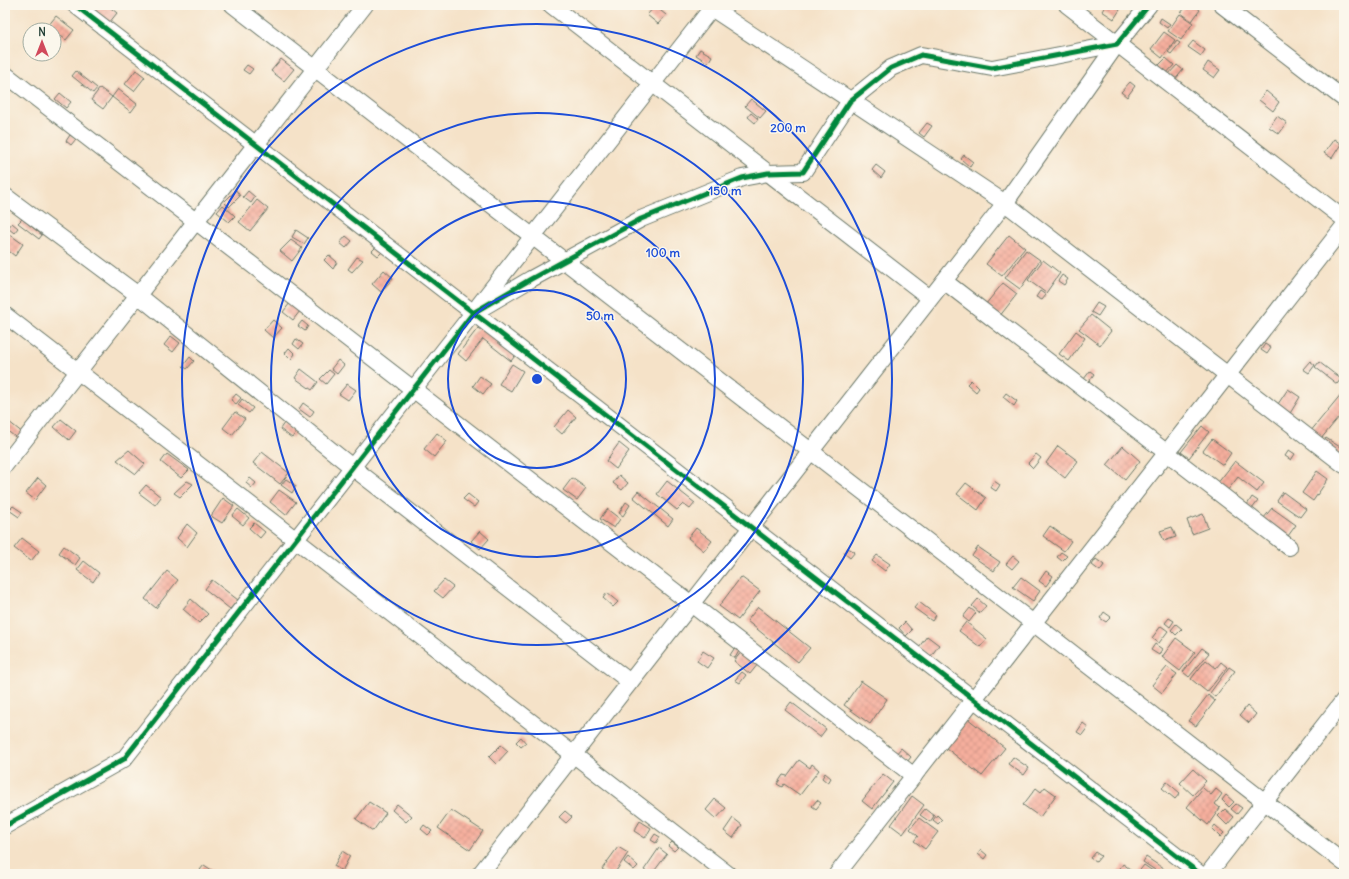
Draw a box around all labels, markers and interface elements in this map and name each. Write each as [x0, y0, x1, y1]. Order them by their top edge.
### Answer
north arrow [22, 22, 62, 62]
text: N [38, 25, 46, 39]
text: 200 m [770, 120, 806, 135]
text: 150 m [709, 183, 742, 198]
text: 100 m [646, 245, 680, 260]
text: 50 m [586, 308, 615, 323]
centre of rings [530, 372, 544, 386]

